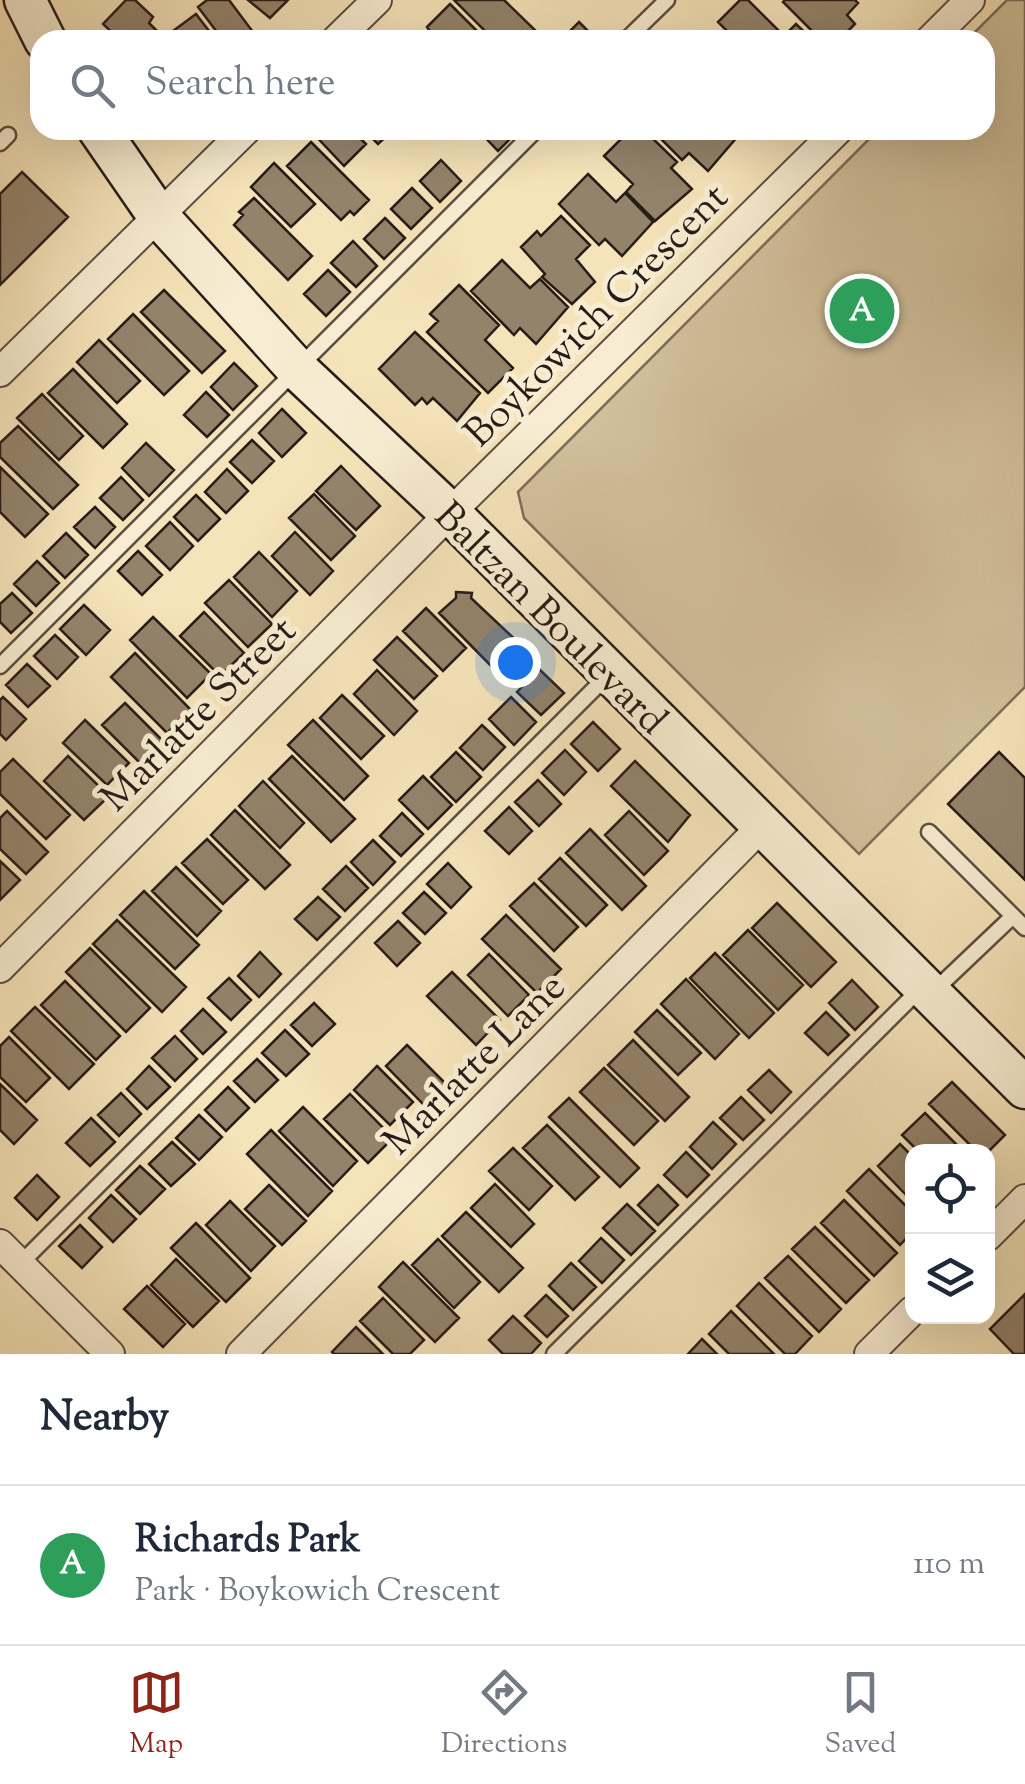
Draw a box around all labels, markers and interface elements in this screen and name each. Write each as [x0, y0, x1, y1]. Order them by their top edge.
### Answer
search box [30, 30, 995, 140]
icon: search [65, 58, 120, 113]
text: Search here [145, 58, 336, 112]
street label: Boykowich Crescent [453, 172, 743, 462]
pin: A [830, 274, 894, 348]
street label: Baltzan Boulevard [419, 491, 678, 750]
street label: Marlatte Street [89, 605, 311, 827]
your location [490, 637, 541, 688]
street label: Marlatte Lane [372, 962, 580, 1170]
map controls [905, 1144, 995, 1324]
button: locate [905, 1144, 995, 1234]
button: layers [905, 1234, 995, 1324]
text: Nearby [40, 1389, 169, 1449]
text: Richards Park [135, 1515, 361, 1569]
text: A [60, 1542, 85, 1588]
text: 110 m [913, 1542, 985, 1588]
text: Park · Boykowich Crescent [135, 1569, 500, 1615]
tab: Map [129, 1665, 184, 1765]
tab: Directions [441, 1665, 567, 1765]
tab: Saved [824, 1665, 896, 1765]

